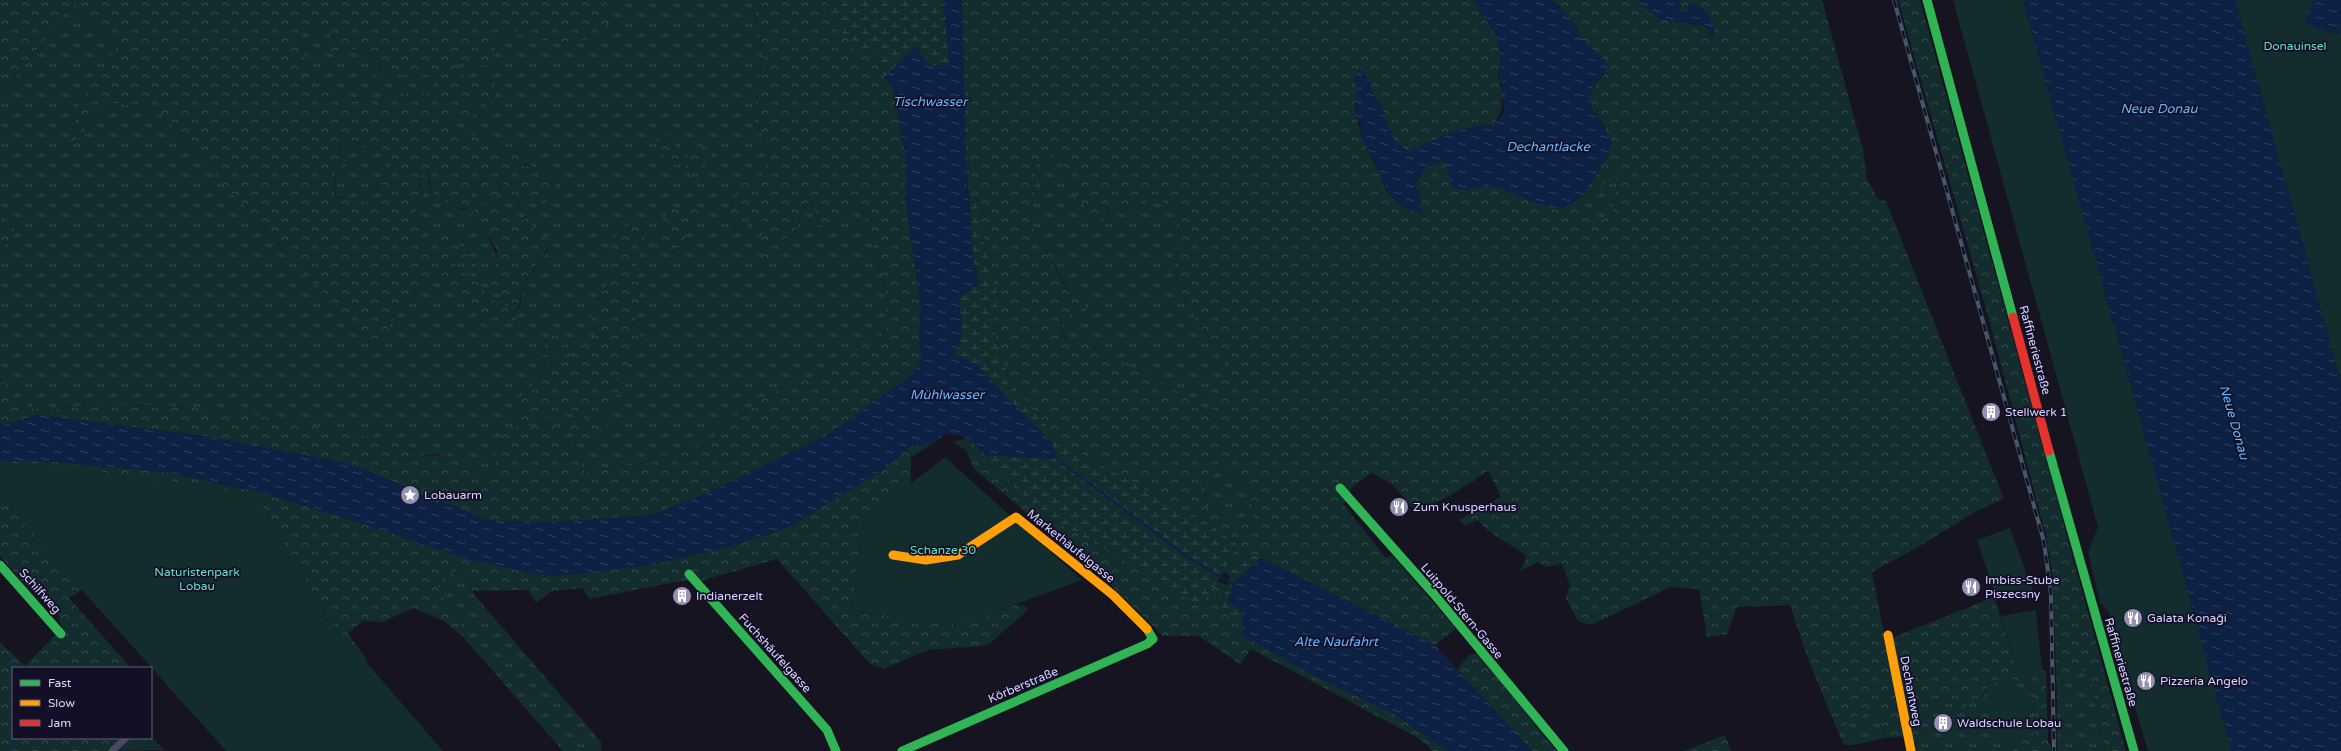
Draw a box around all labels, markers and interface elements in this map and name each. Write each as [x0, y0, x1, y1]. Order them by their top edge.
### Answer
park label: Donauinsel [2263, 39, 2327, 53]
water label: Tischwasser [893, 94, 969, 110]
water label: Neue Donau [2121, 101, 2198, 117]
water label: Dechantlacke [1506, 139, 1590, 155]
street label: Raffineriestraße [2016, 304, 2054, 396]
water label: Neue Donau [2216, 383, 2253, 462]
water label: Mühlwasser [910, 387, 986, 403]
building icon: Stellwerk 1 [1980, 401, 2002, 423]
place label: Stellwerk 1 [2005, 405, 2067, 419]
place icon: Lobauarm [399, 484, 421, 506]
place label: Lobauarm [424, 488, 482, 502]
restaurant icon: Zum Knusperhaus [1388, 496, 1410, 518]
place label: Zum Knusperhaus [1413, 500, 1517, 514]
street label: Markethäufelgasse [1024, 506, 1118, 586]
park label: Schanze 30 [910, 543, 977, 557]
street label: Luitpold-Stern-Gasse [1418, 560, 1506, 662]
park label: Naturistenpark Lobau [154, 565, 240, 593]
street label: Schilfweg [16, 566, 64, 616]
place label: Imbiss-Stube Piszecsny [1985, 573, 2060, 601]
restaurant icon: Imbiss-Stube Piszecsny [1960, 576, 1982, 598]
building icon: Indianerzelt [671, 585, 693, 607]
place label: Indianerzelt [696, 589, 763, 603]
restaurant icon: Galata Konaği [2122, 607, 2144, 629]
street label: Fuchshäufelgasse [736, 611, 814, 696]
place label: Galata Konaği [2147, 611, 2227, 625]
street label: Raffineriestraße [2102, 616, 2140, 708]
water label: Alte Naufahrt [1294, 634, 1380, 650]
street label: Dechantweg [1897, 655, 1925, 727]
street label: Körberstraße [986, 664, 1060, 706]
legend [12, 667, 152, 739]
restaurant icon: Pizzeria Angelo [2135, 670, 2157, 692]
place label: Pizzeria Angelo [2160, 674, 2248, 688]
text: Fast [48, 676, 72, 690]
text: Slow [48, 696, 75, 710]
building icon: Waldschule Lobau [1932, 712, 1954, 734]
text: Jam [48, 716, 71, 730]
place label: Waldschule Lobau [1957, 716, 2061, 730]

